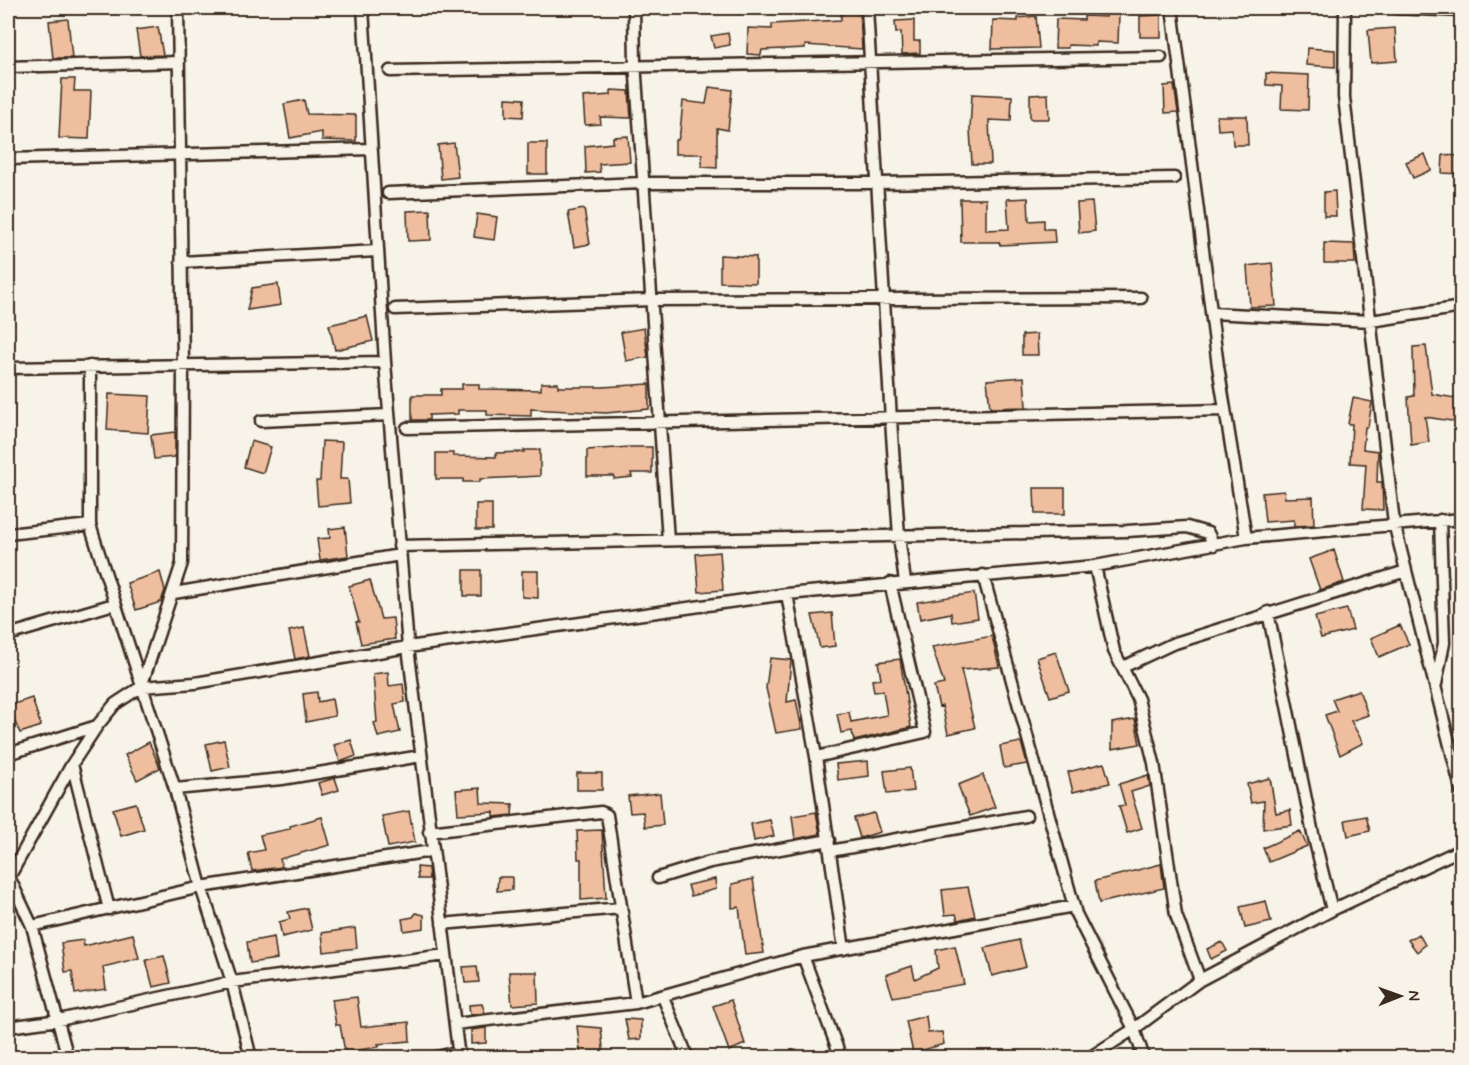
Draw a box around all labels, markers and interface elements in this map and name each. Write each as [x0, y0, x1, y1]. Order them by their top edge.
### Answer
north arrow [1370, 966, 1430, 1026]
text: N [1403, 990, 1424, 1001]

